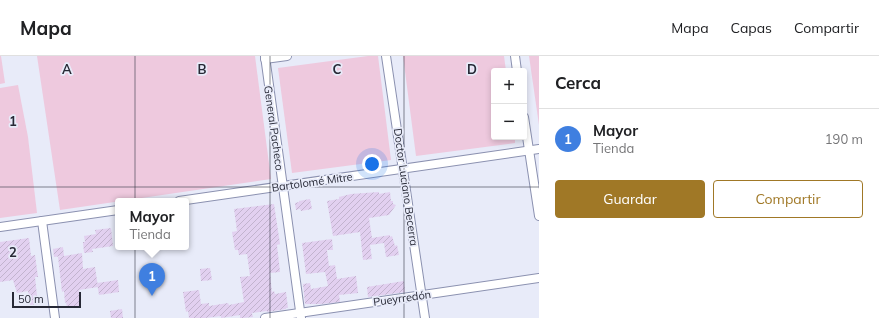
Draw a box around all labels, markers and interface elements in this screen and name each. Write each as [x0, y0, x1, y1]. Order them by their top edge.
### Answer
text: Mapa [20, 16, 72, 40]
text: Mapa [671, 19, 709, 37]
text: Capas [731, 19, 772, 37]
text: Compartir [794, 19, 859, 37]
text: A [62, 61, 72, 77]
text: B [198, 61, 207, 77]
text: C [333, 61, 342, 77]
text: D [467, 61, 477, 77]
map controls [491, 68, 527, 140]
button: + [491, 68, 527, 104]
text: Cerca [555, 72, 601, 93]
street label: General Pacheco [261, 85, 287, 171]
button: − [491, 104, 527, 140]
text: 1 [9, 113, 17, 129]
text: Mayor [593, 121, 638, 140]
street label: Doctor Luciano Becerra [391, 127, 421, 247]
text: 1 [564, 131, 572, 147]
text: 190 m [825, 131, 863, 147]
text: Tienda [593, 140, 634, 156]
your location [362, 154, 382, 174]
street label: Bartolomé Mitre [271, 169, 353, 195]
button: Guardar [555, 180, 705, 218]
button: Compartir [713, 180, 863, 218]
popup [115, 198, 189, 250]
text: Mayor [129, 207, 175, 226]
text: Tienda [129, 226, 171, 242]
text: 2 [9, 244, 17, 260]
pin: 1 [139, 263, 165, 296]
street label: Pueyrredón [372, 287, 432, 309]
scale bar [12, 290, 81, 309]
text: 50 m [18, 292, 44, 306]

